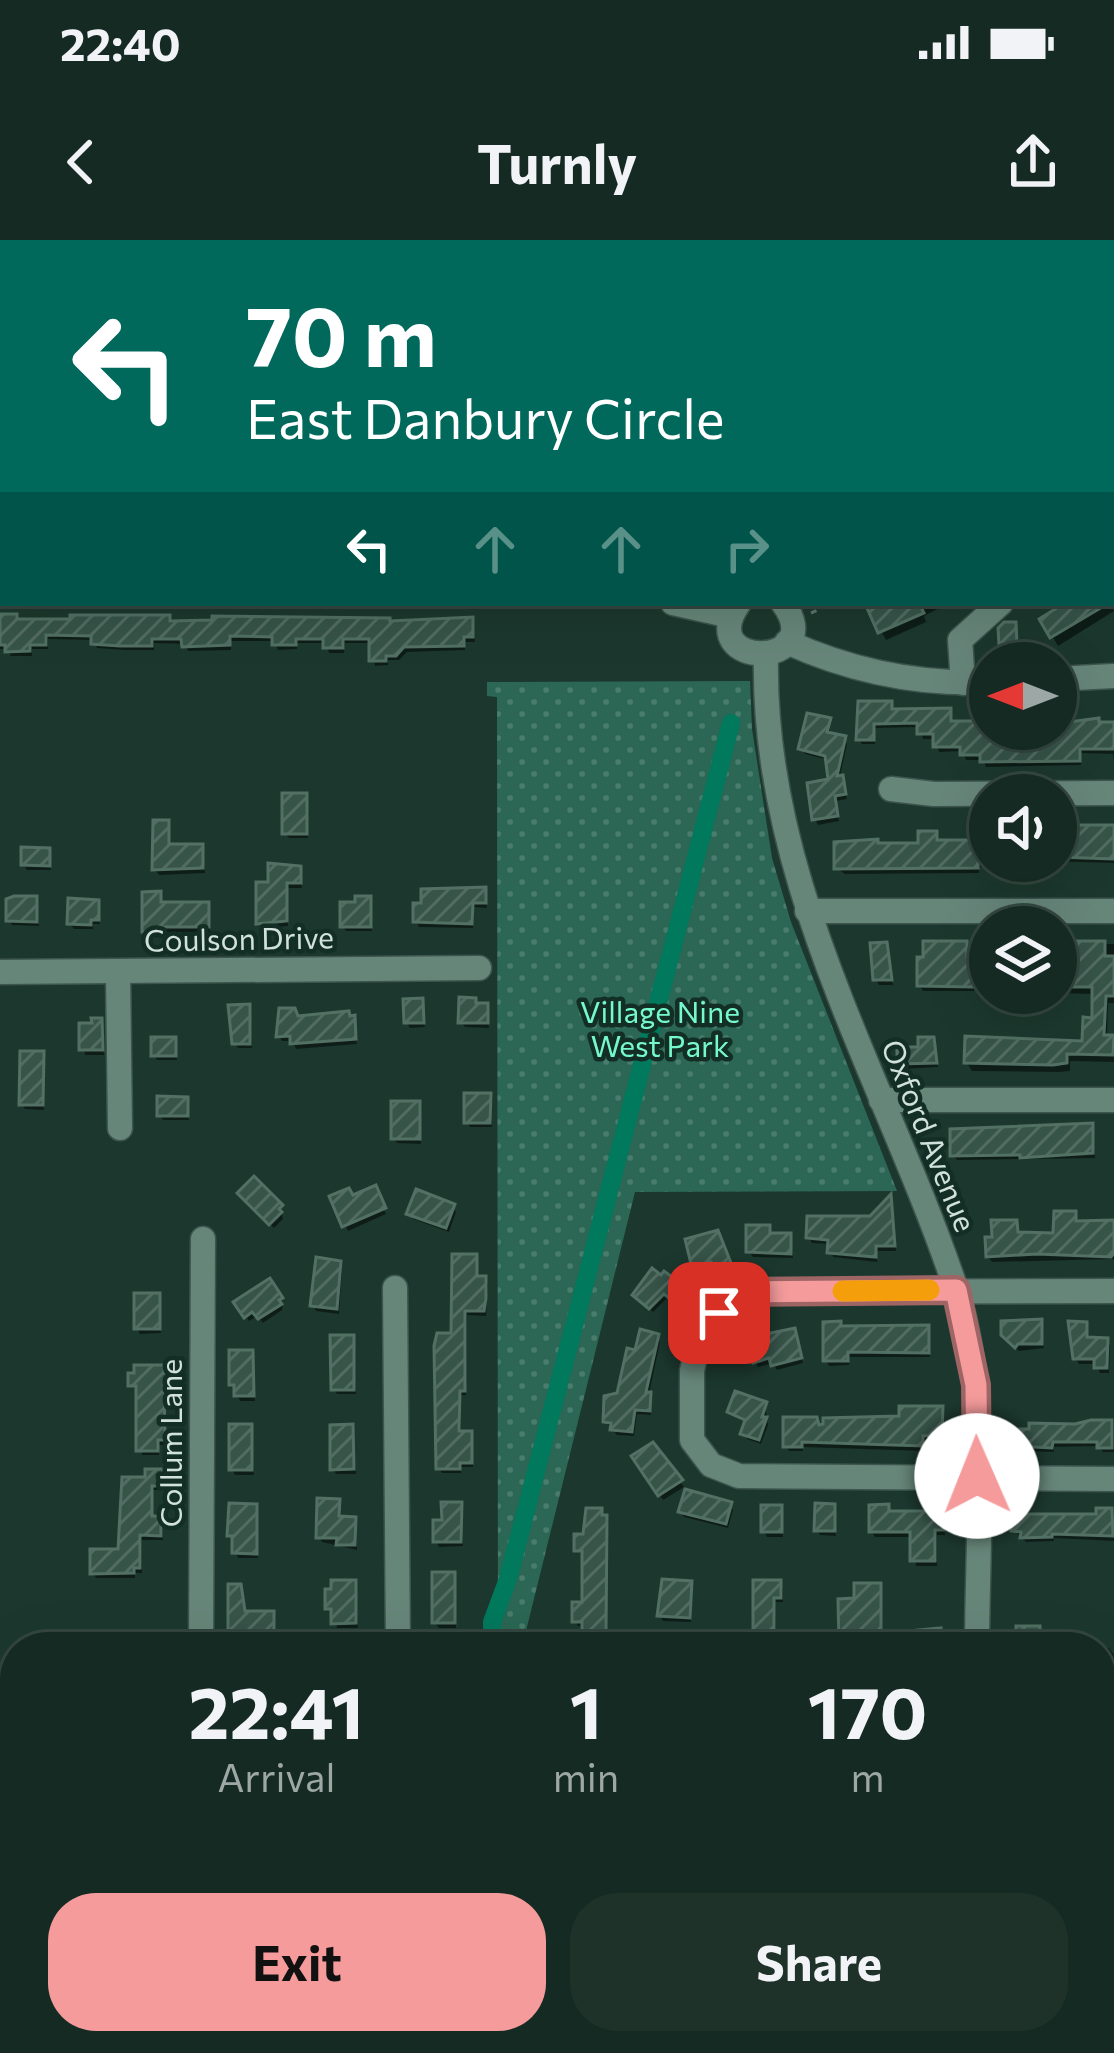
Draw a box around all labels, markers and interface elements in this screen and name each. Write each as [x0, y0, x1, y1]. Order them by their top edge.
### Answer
text: 22:40 [60, 15, 181, 70]
icon: back [48, 129, 114, 195]
text: Turnly [477, 129, 637, 195]
icon: share [1000, 129, 1066, 195]
text: 70 m [246, 282, 437, 384]
icon: left [48, 288, 204, 444]
text: East Danbury Circle [246, 384, 725, 450]
icon: left [336, 516, 402, 582]
icon: ahead [462, 516, 528, 582]
icon: ahead [588, 516, 654, 582]
icon: right [714, 516, 780, 582]
north arrow [969, 642, 1077, 750]
map controls [969, 642, 1077, 1014]
button: sound [969, 774, 1077, 882]
button: layers [969, 906, 1077, 1014]
street label: Coulson Drive [144, 917, 334, 958]
park label: Village Nine West Park [580, 992, 740, 1063]
street label: Oxford Avenue [875, 1034, 986, 1236]
pin [668, 1262, 770, 1364]
icon: arrive [686, 1280, 752, 1346]
street label: Collum Lane [151, 1359, 188, 1527]
position arrow [914, 1413, 1040, 1539]
text: 22:41 [189, 1666, 364, 1754]
text: 1 [570, 1666, 602, 1754]
text: 170 [808, 1666, 927, 1754]
text: Arrival [217, 1752, 335, 1800]
text: min [553, 1752, 619, 1800]
text: m [851, 1752, 885, 1800]
button: Exit [48, 1893, 546, 2031]
button: Share [570, 1893, 1068, 2031]

